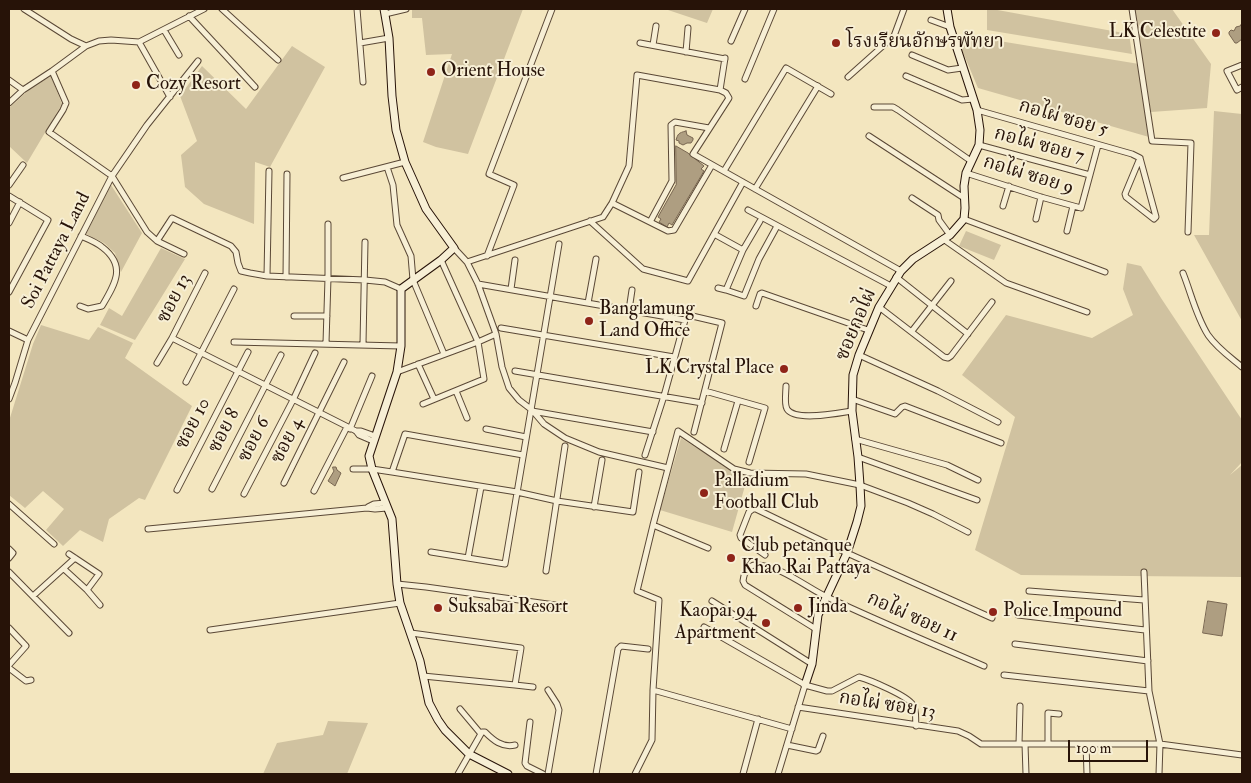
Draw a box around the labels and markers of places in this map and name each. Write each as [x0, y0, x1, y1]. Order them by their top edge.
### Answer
place label: LK Celestite [1109, 22, 1206, 44]
marker: LK Celestite [1210, 27, 1222, 39]
place label: โรงเรียนอักษรพัทยา [846, 32, 1004, 54]
marker: โรงเรียนอักษรพัทยา [830, 37, 842, 49]
place label: Orient House [441, 61, 545, 83]
marker: Orient House [425, 66, 437, 78]
place label: Cozy Resort [146, 74, 241, 96]
marker: Cozy Resort [130, 79, 142, 91]
place label: Banglamung Land Office [599, 299, 695, 343]
marker: Banglamung Land Office [583, 315, 595, 327]
place label: LK Crystal Place [645, 358, 774, 380]
marker: LK Crystal Place [778, 363, 790, 375]
place label: Palladium Football Club [714, 471, 819, 515]
marker: Palladium Football Club [698, 487, 710, 499]
place label: Club petanque Khao Rai Pattaya [741, 536, 870, 580]
marker: Club petanque Khao Rai Pattaya [725, 552, 737, 564]
place label: Suksabai Resort [448, 597, 568, 619]
place label: Jinda [808, 597, 848, 619]
place label: Kaopai 94 Apartment [675, 601, 756, 645]
place label: Police Impound [1003, 601, 1122, 623]
marker: Suksabai Resort [432, 602, 444, 614]
marker: Jinda [792, 602, 804, 614]
marker: Police Impound [987, 606, 999, 618]
marker: Kaopai 94 Apartment [760, 617, 772, 629]

